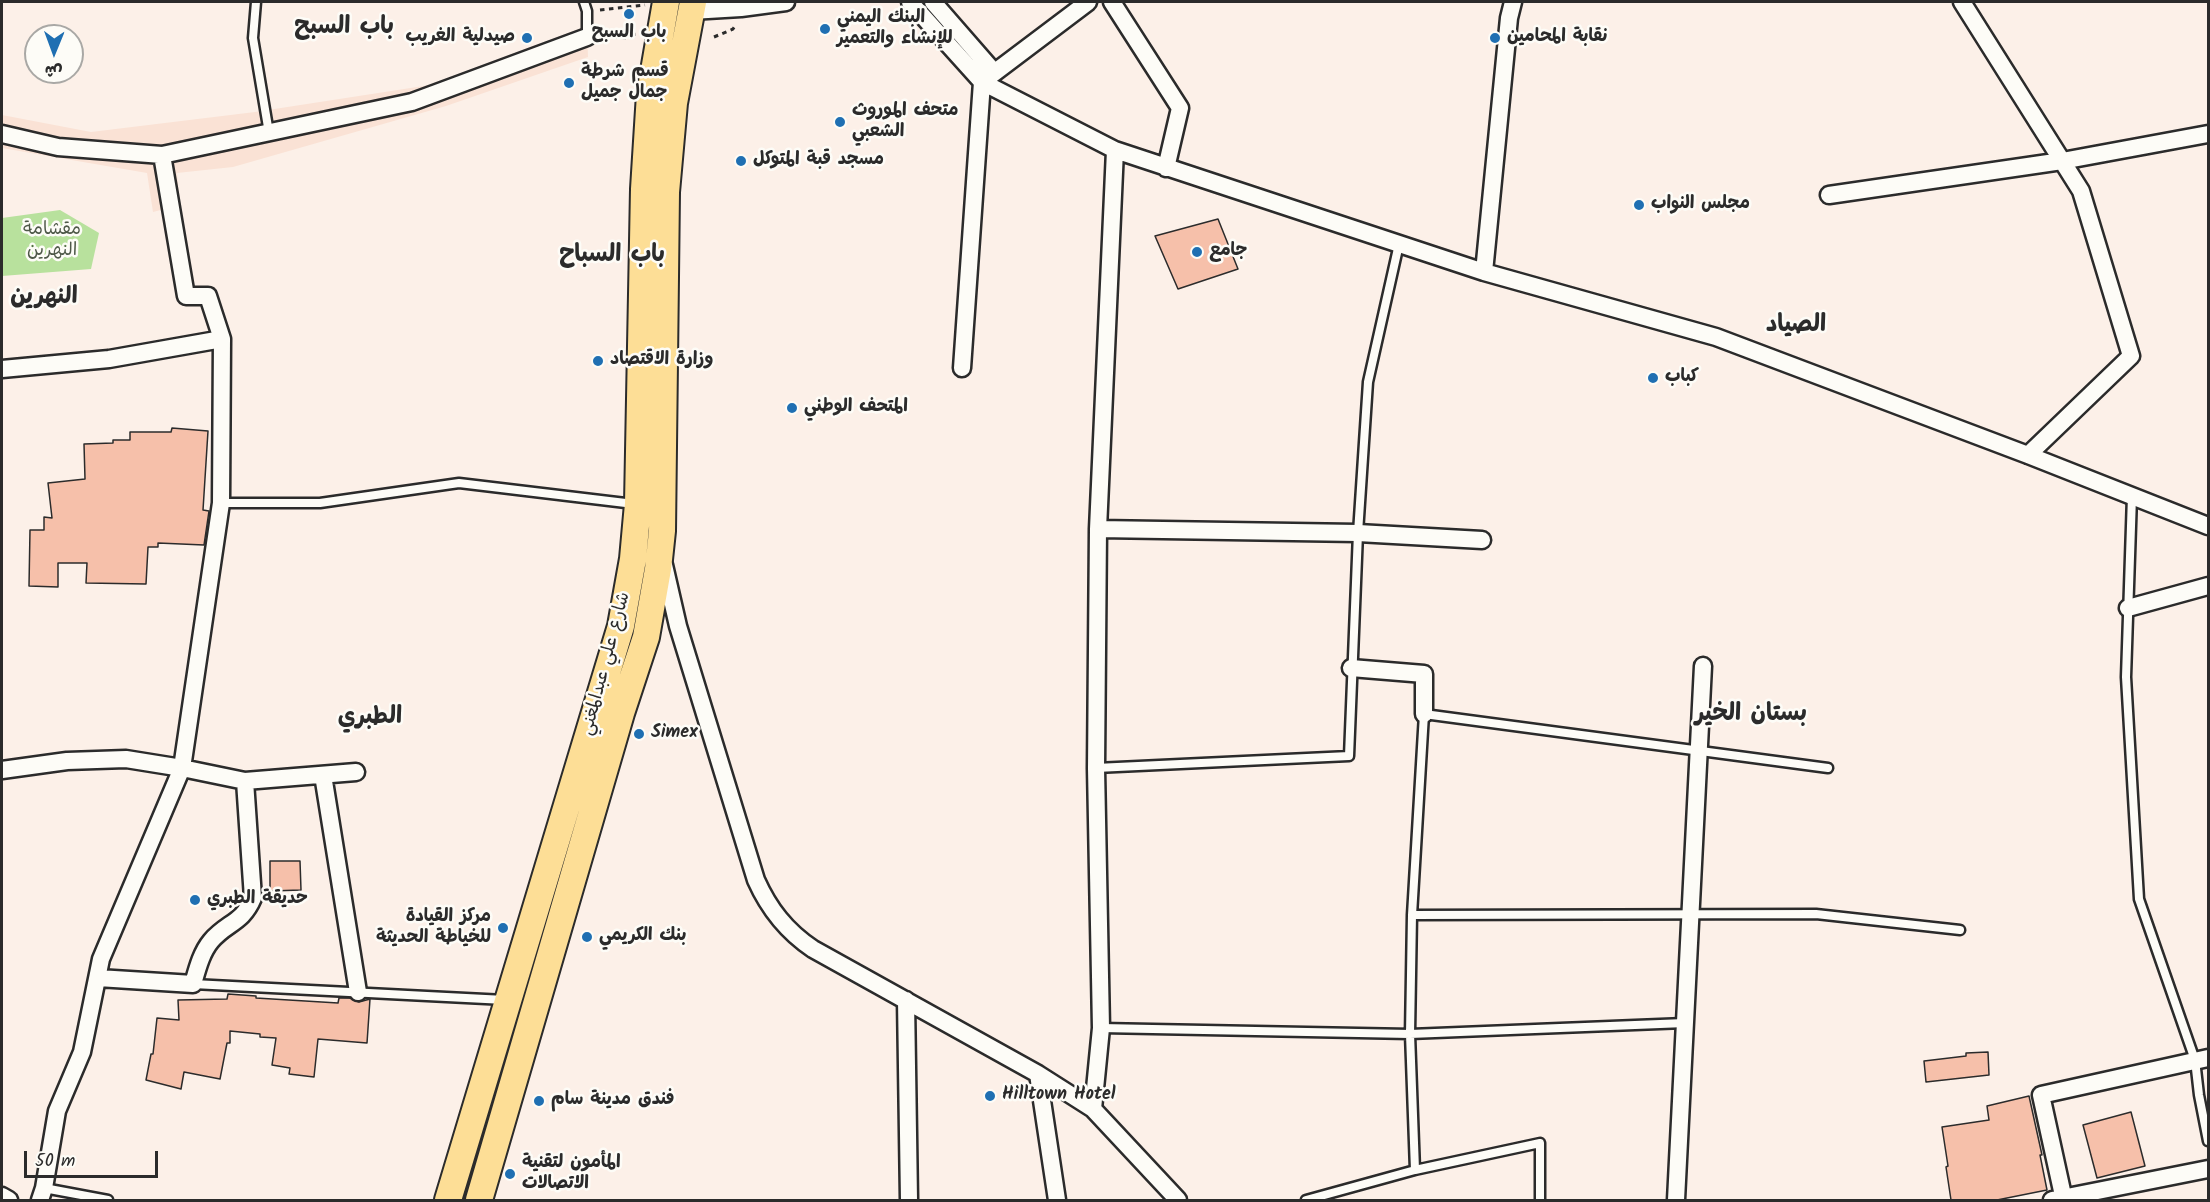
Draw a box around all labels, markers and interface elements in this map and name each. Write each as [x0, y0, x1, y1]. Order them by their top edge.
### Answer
marker: باب السبح [622, 7, 636, 21]
place label: البنك اليمني للإنشاء والتعمير [837, 8, 953, 50]
district label: باب السبح [294, 15, 394, 43]
marker: البنك اليمني للإنشاء والتعمير [818, 22, 832, 36]
place label: باب السبح [592, 23, 666, 45]
north arrow [24, 24, 84, 84]
place label: صيدلية الغريب [406, 27, 515, 49]
place label: نقابة المحامين [1507, 27, 1608, 49]
marker: صيدلية الغريب [520, 31, 534, 45]
marker: نقابة المحامين [1488, 31, 1502, 45]
text: ش [45, 58, 63, 83]
place label: قسم شرطة جمال جميل [581, 62, 669, 104]
marker: قسم شرطة جمال جميل [562, 76, 576, 90]
place label: متحف الموروث الشعبي [852, 101, 959, 144]
marker: متحف الموروث الشعبي [833, 115, 847, 129]
place label: مسجد قبة المتوكل [753, 150, 884, 172]
marker: مسجد قبة المتوكل [734, 154, 748, 168]
place label: مجلس النواب [1651, 194, 1750, 216]
marker: مجلس النواب [1632, 198, 1646, 212]
park label: مقشامة النهرين [23, 220, 81, 262]
place label: جامع [1209, 241, 1247, 263]
district label: باب السباح [559, 243, 665, 271]
marker: جامع [1190, 245, 1204, 259]
district label: النهرين [10, 285, 78, 313]
district label: الصياد [1766, 313, 1826, 341]
place label: وزارة الاقتصاد [610, 350, 713, 372]
marker: وزارة الاقتصاد [591, 354, 605, 368]
place label: كباب [1665, 367, 1699, 389]
marker: كباب [1646, 371, 1660, 385]
place label: المتحف الوطني [804, 397, 908, 419]
marker: المتحف الوطني [785, 401, 799, 415]
street label: شارع علي عبدالمغني [577, 590, 637, 738]
district label: بستان الخير [1695, 702, 1807, 730]
district label: الطبري [338, 705, 402, 733]
place label: Simex [651, 723, 698, 745]
marker: Simex [632, 727, 646, 741]
place label: حديقة الطبري [207, 889, 308, 911]
marker: حديقة الطبري [188, 893, 202, 907]
place label: مركز القيادة للخياطة الحديثة [376, 907, 491, 950]
marker: مركز القيادة للخياطة الحديثة [496, 921, 510, 935]
place label: بنك الكريمي [599, 926, 686, 948]
marker: بنك الكريمي [580, 930, 594, 944]
place label: Hilltown Hotel [1002, 1085, 1116, 1107]
marker: Hilltown Hotel [983, 1089, 997, 1103]
place label: فندق مدينة سام [551, 1090, 674, 1112]
marker: فندق مدينة سام [532, 1094, 546, 1108]
scale bar [27, 1139, 160, 1177]
text: 50 m [35, 1147, 75, 1176]
place label: المأمون لتقنية الاتصالات [522, 1153, 620, 1196]
marker: المأمون لتقنية الاتصالات [503, 1167, 517, 1181]

